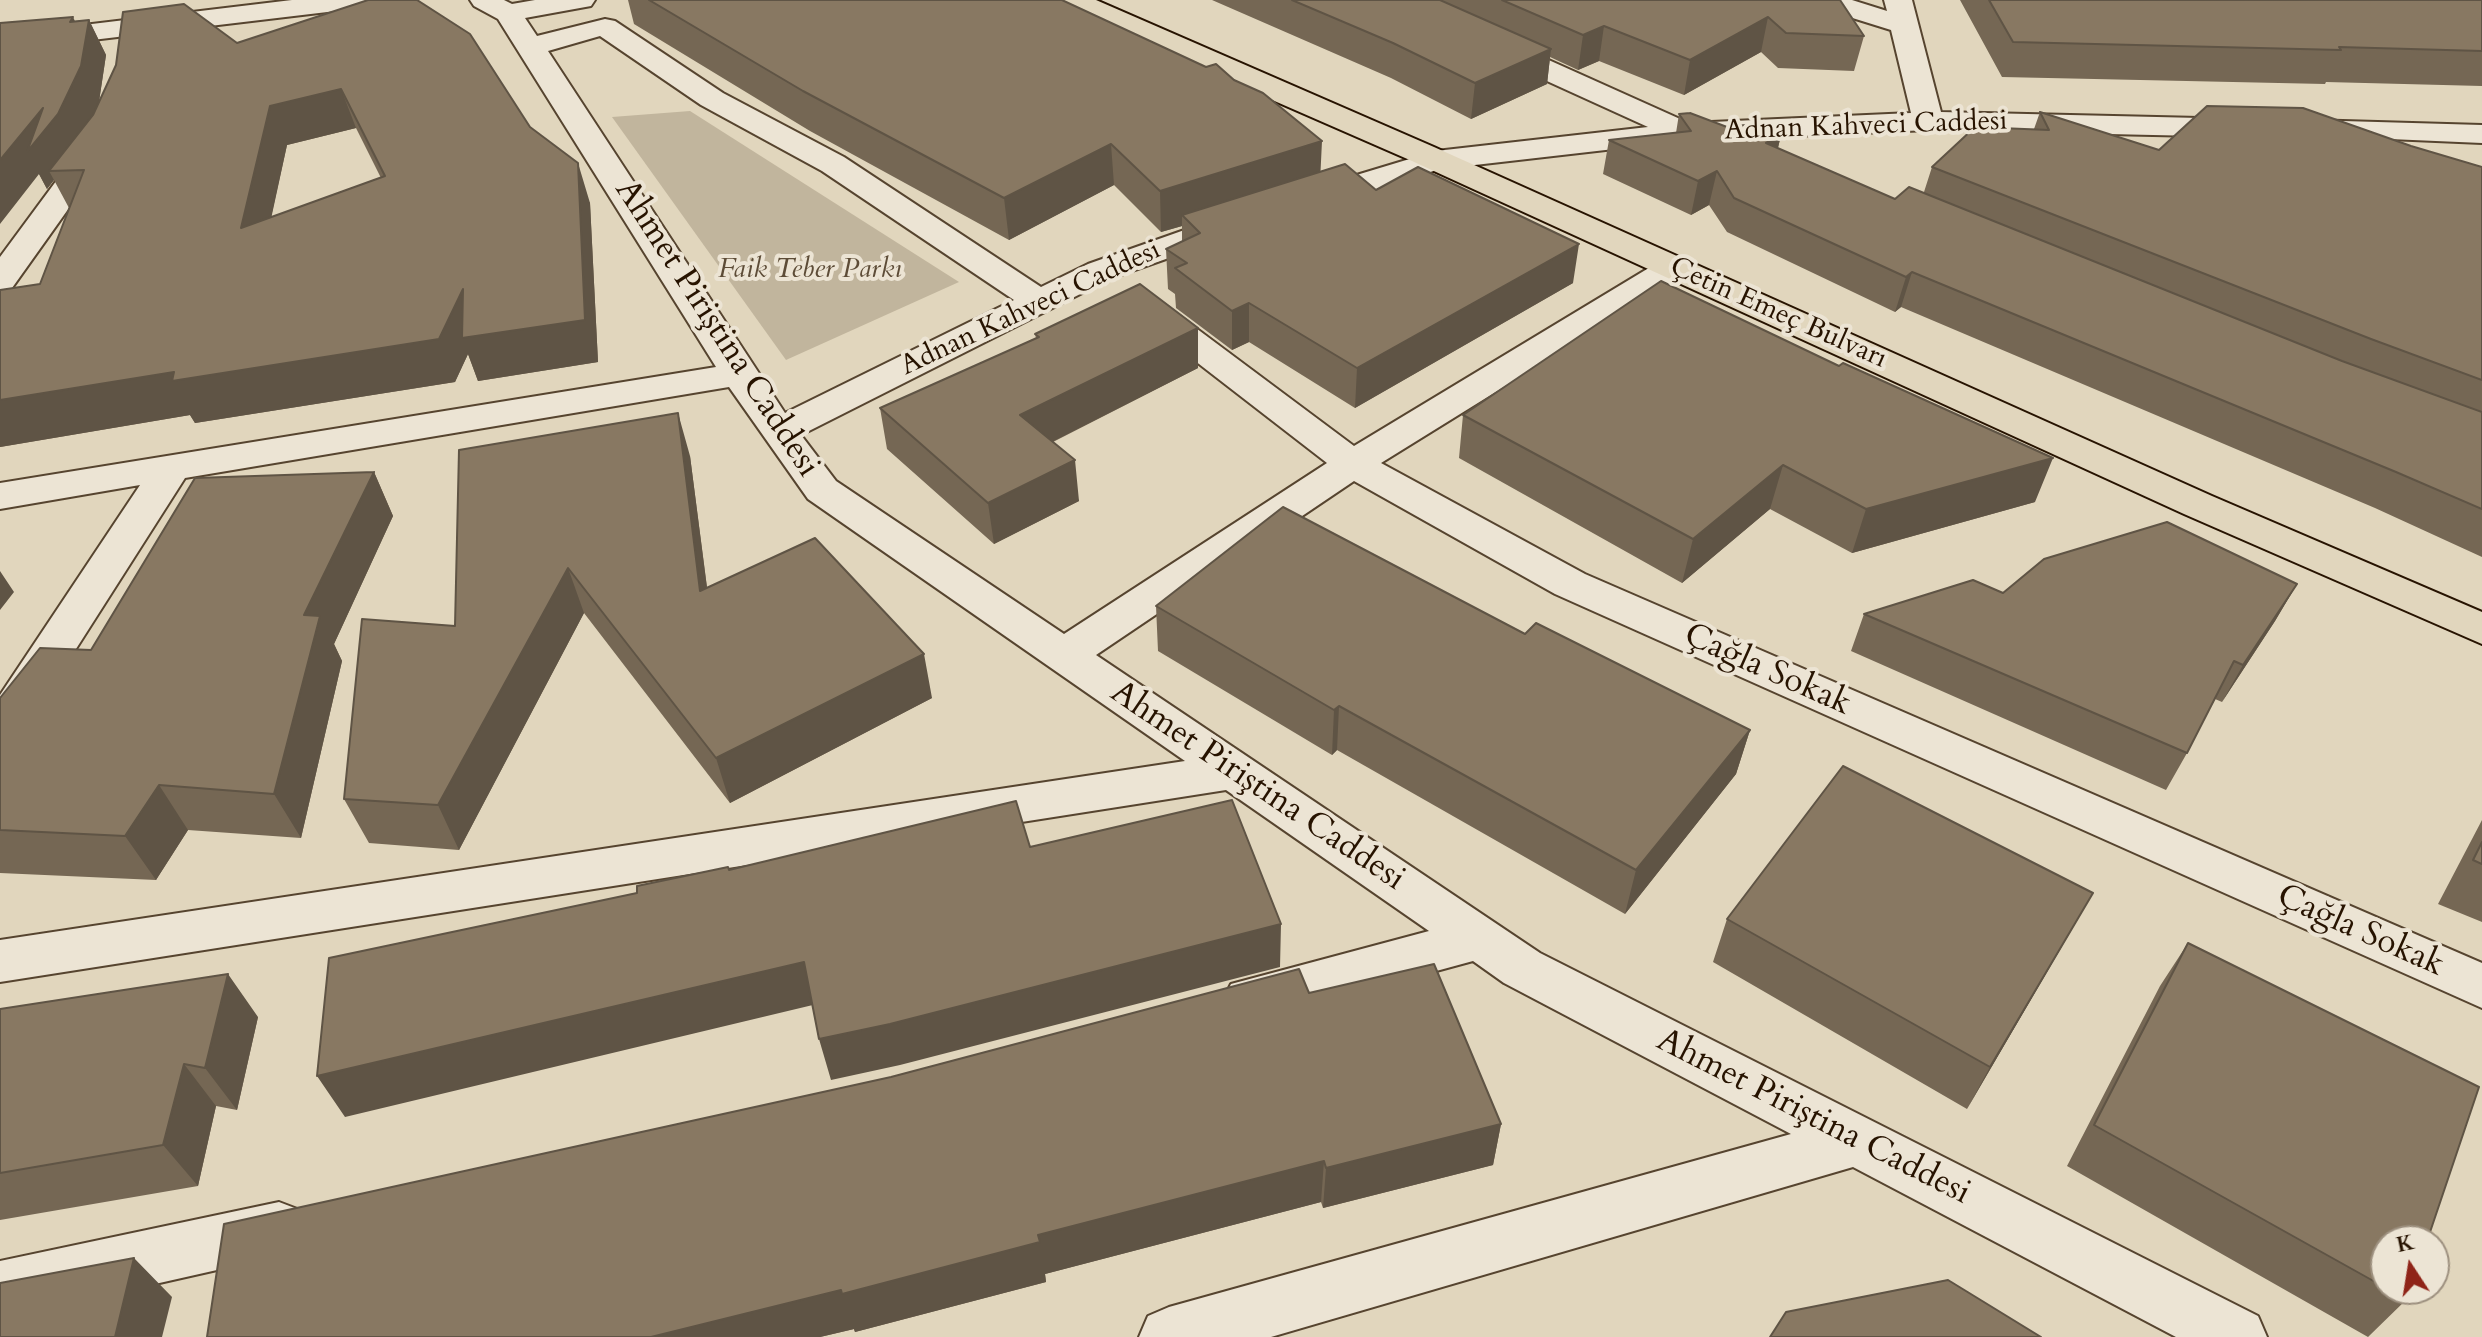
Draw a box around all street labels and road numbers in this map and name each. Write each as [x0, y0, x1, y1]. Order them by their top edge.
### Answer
street label: Adnan Kahveci Caddesi [1724, 105, 2008, 149]
street label: Ahmet Piriştina Caddesi [604, 173, 828, 485]
street label: Adnan Kahveci Caddesi [896, 234, 1166, 384]
street label: Çetin Emeç Bulvarı [1664, 251, 1892, 377]
street label: Çağla Sokak [1677, 616, 1857, 726]
street label: Ahmet Piriştina Caddesi [1102, 673, 1412, 901]
street label: Çağla Sokak [2270, 877, 2450, 987]
street label: Ahmet Piriştina Caddesi [1649, 1021, 1977, 1215]

